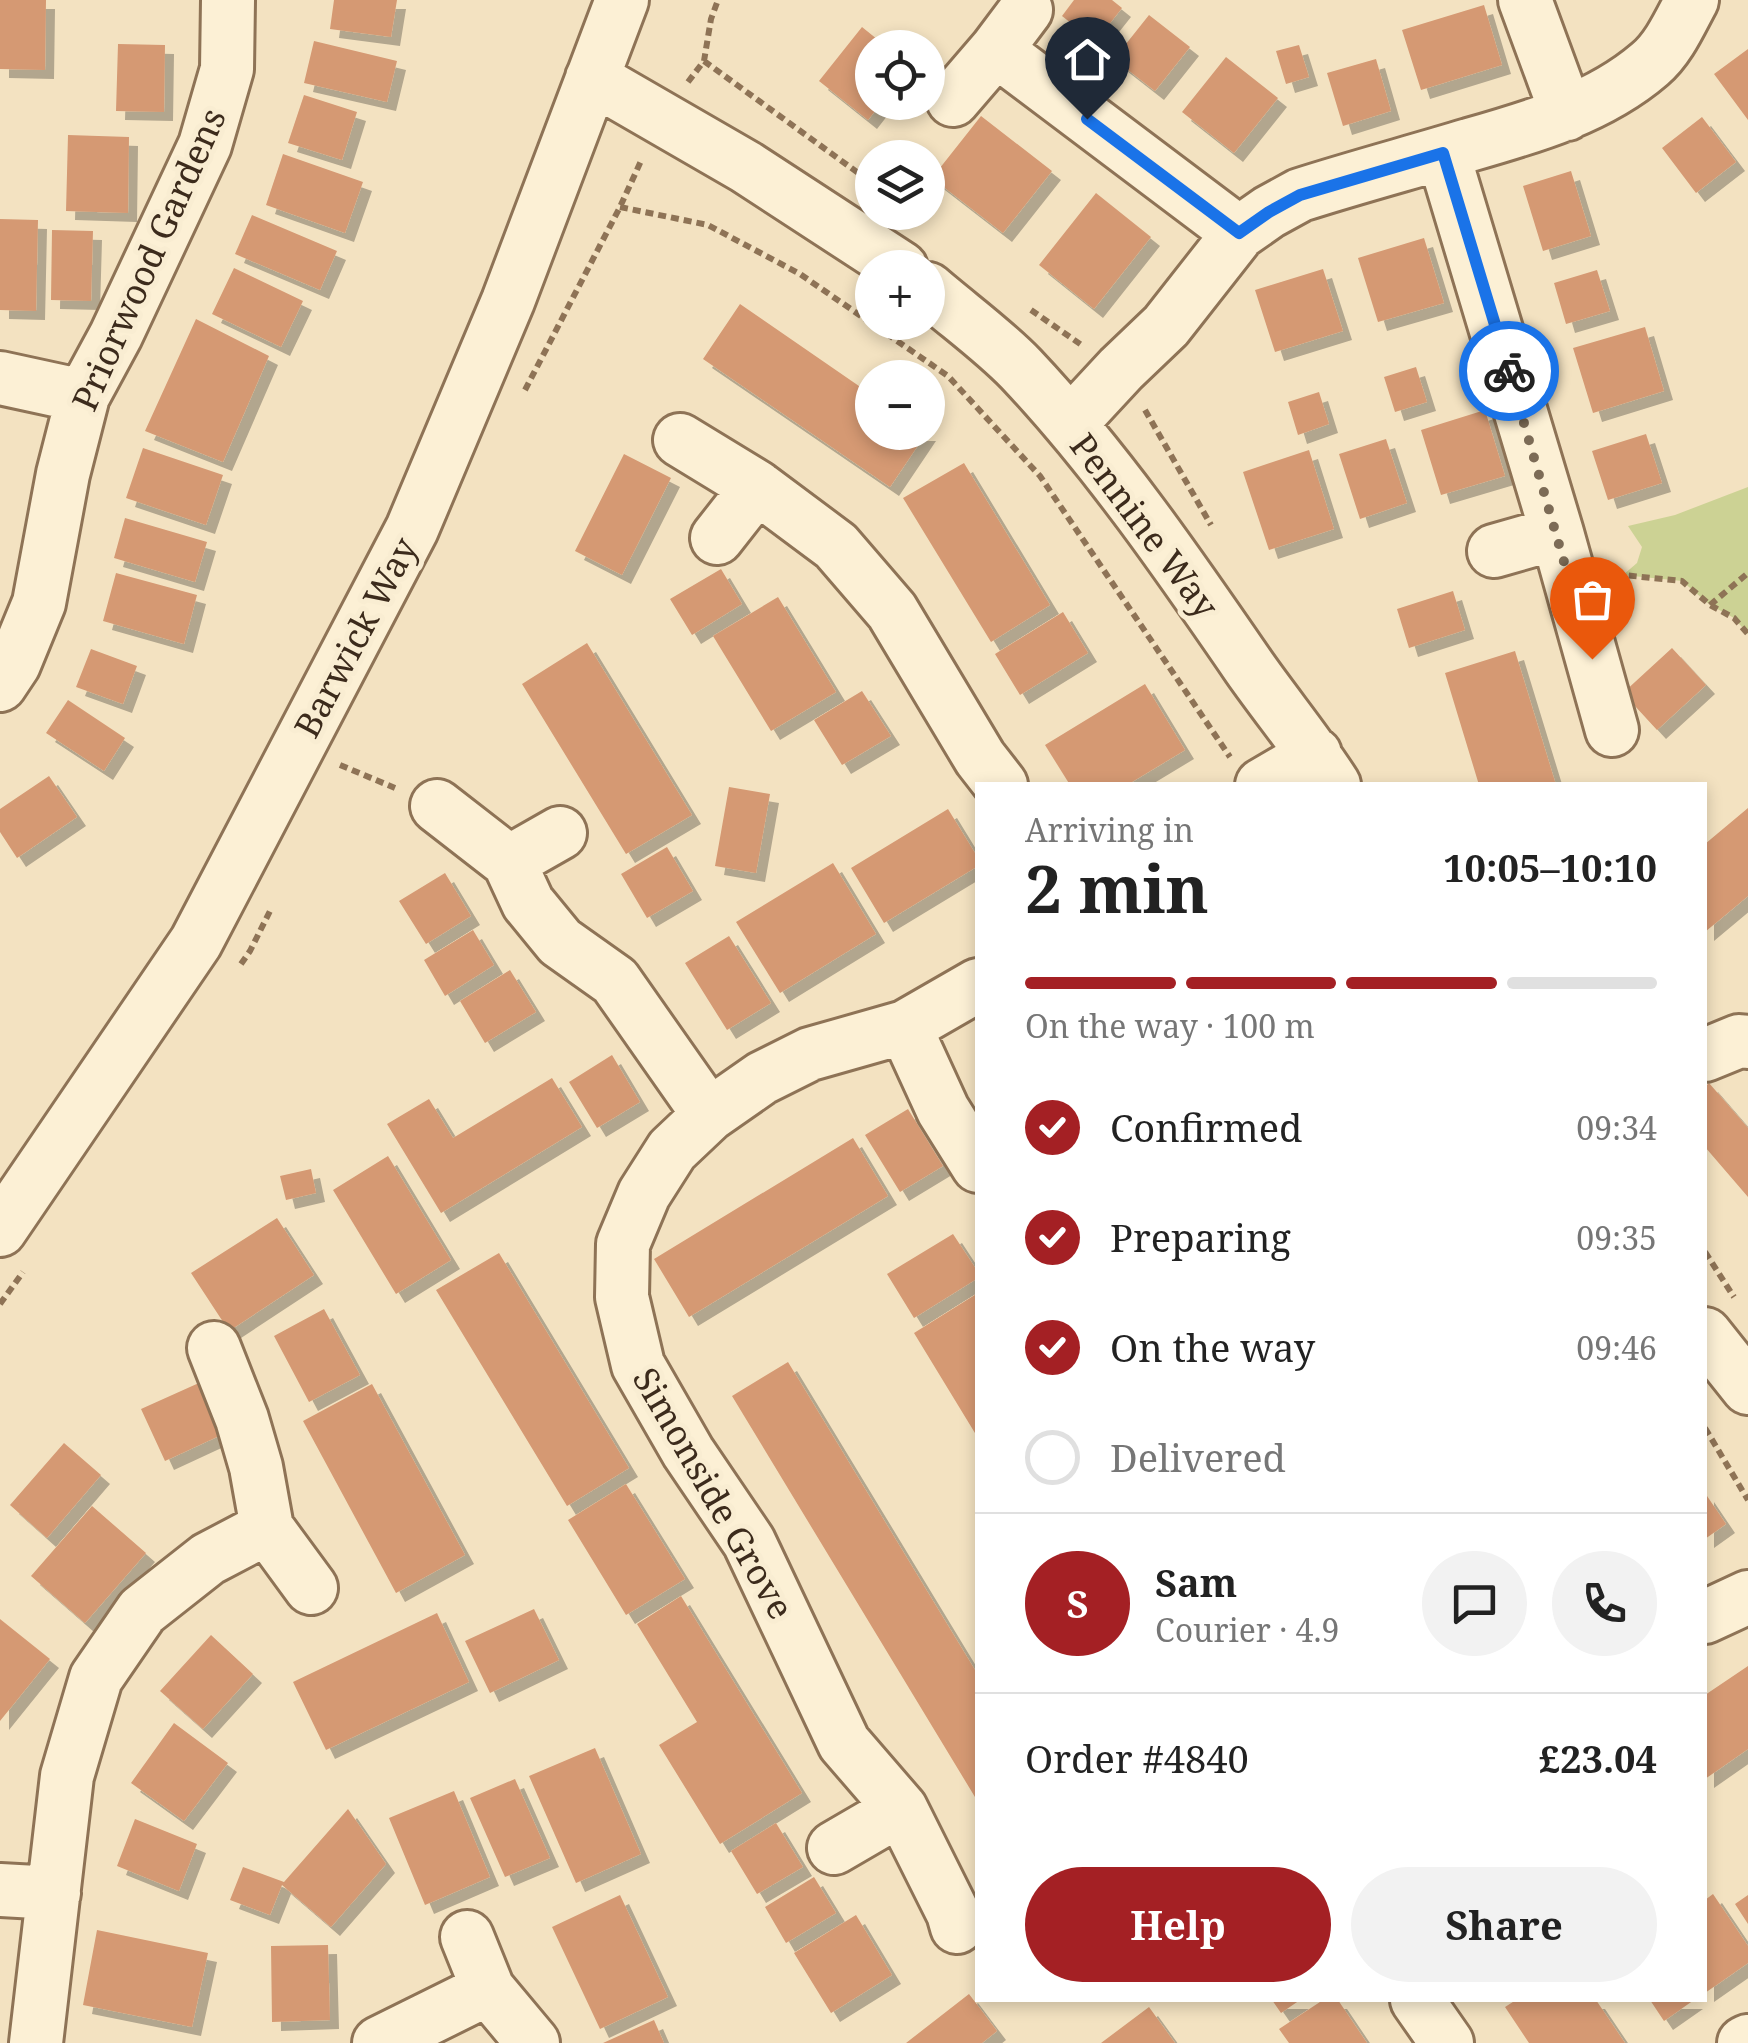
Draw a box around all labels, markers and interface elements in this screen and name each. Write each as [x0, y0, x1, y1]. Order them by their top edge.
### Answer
pin [1045, 17, 1130, 120]
map controls [855, 30, 945, 450]
button: locate [855, 30, 945, 120]
icon: home [1060, 32, 1115, 87]
street label: Priorwood Gardens [60, 100, 236, 418]
button: layers [855, 140, 945, 230]
button: + [855, 250, 945, 340]
courier [1459, 321, 1559, 421]
icon: bike [1482, 344, 1537, 399]
button: − [855, 360, 945, 450]
street label: Pennine Way [1060, 423, 1230, 627]
street label: Barwick Way [283, 529, 428, 745]
pin [1550, 557, 1635, 660]
icon: bag [1565, 572, 1620, 627]
text: Arriving in [1025, 808, 1194, 851]
text: 10:05–10:10 [1443, 841, 1657, 893]
text: 2 min [1025, 844, 1209, 932]
text: On the way · 100 m [1025, 1004, 1315, 1047]
icon: check [1025, 1100, 1080, 1155]
text: Confirmed [1110, 1101, 1302, 1153]
text: 09:34 [1576, 1106, 1657, 1149]
icon: check [1025, 1210, 1080, 1265]
text: Preparing [1110, 1211, 1291, 1263]
text: 09:35 [1576, 1216, 1657, 1259]
icon: check [1025, 1320, 1080, 1375]
text: On the way [1110, 1321, 1315, 1373]
text: 09:46 [1576, 1326, 1657, 1369]
street label: Simonside Grove [623, 1359, 805, 1627]
text: Delivered [1110, 1431, 1286, 1483]
button: chat [1422, 1551, 1527, 1656]
button: phone [1552, 1551, 1657, 1656]
text: Sam [1155, 1556, 1237, 1608]
text: S [1066, 1577, 1089, 1629]
text: Courier · 4.9 [1155, 1608, 1339, 1651]
text: Order #4840 [1025, 1732, 1249, 1784]
text: £23.04 [1539, 1732, 1657, 1784]
button: Help [1025, 1867, 1331, 1982]
button: Share [1351, 1867, 1657, 1982]

